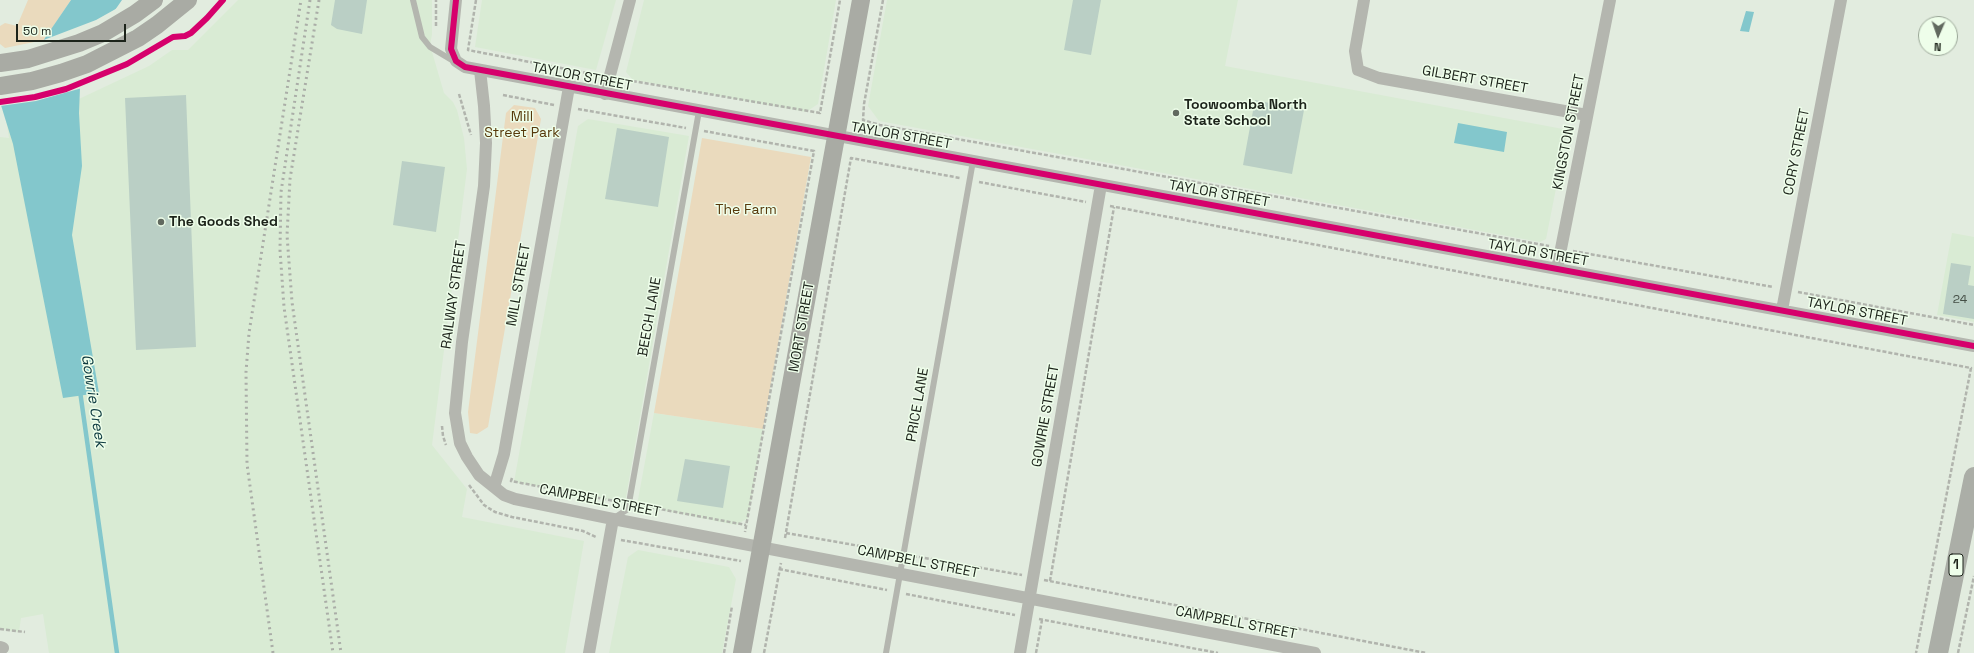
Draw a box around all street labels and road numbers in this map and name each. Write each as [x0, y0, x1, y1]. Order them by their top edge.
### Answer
street label: TAYLOR STREET [530, 59, 634, 95]
street label: GILBERT STREET [1421, 62, 1529, 98]
street label: KINGSTON STREET [1550, 73, 1588, 191]
street label: CORY STREET [1780, 107, 1814, 197]
street label: TAYLOR STREET [849, 119, 953, 153]
street label: TAYLOR STREET [1167, 177, 1271, 211]
street label: TAYLOR STREET [1486, 236, 1590, 270]
street label: RAILWAY STREET [438, 240, 470, 350]
street label: MILL STREET [503, 242, 535, 328]
street label: BEECH LANE [635, 276, 665, 358]
street label: MORT STREET [786, 281, 818, 373]
street label: TAYLOR STREET [1805, 294, 1909, 330]
street label: GOWRIE STREET [1029, 363, 1063, 469]
street label: PRICE LANE [903, 367, 933, 443]
street label: CAMPBELL STREET [538, 481, 662, 521]
street label: CAMPBELL STREET [856, 542, 980, 582]
road number: 1 [1949, 554, 1963, 576]
street label: CAMPBELL STREET [1174, 603, 1298, 643]

